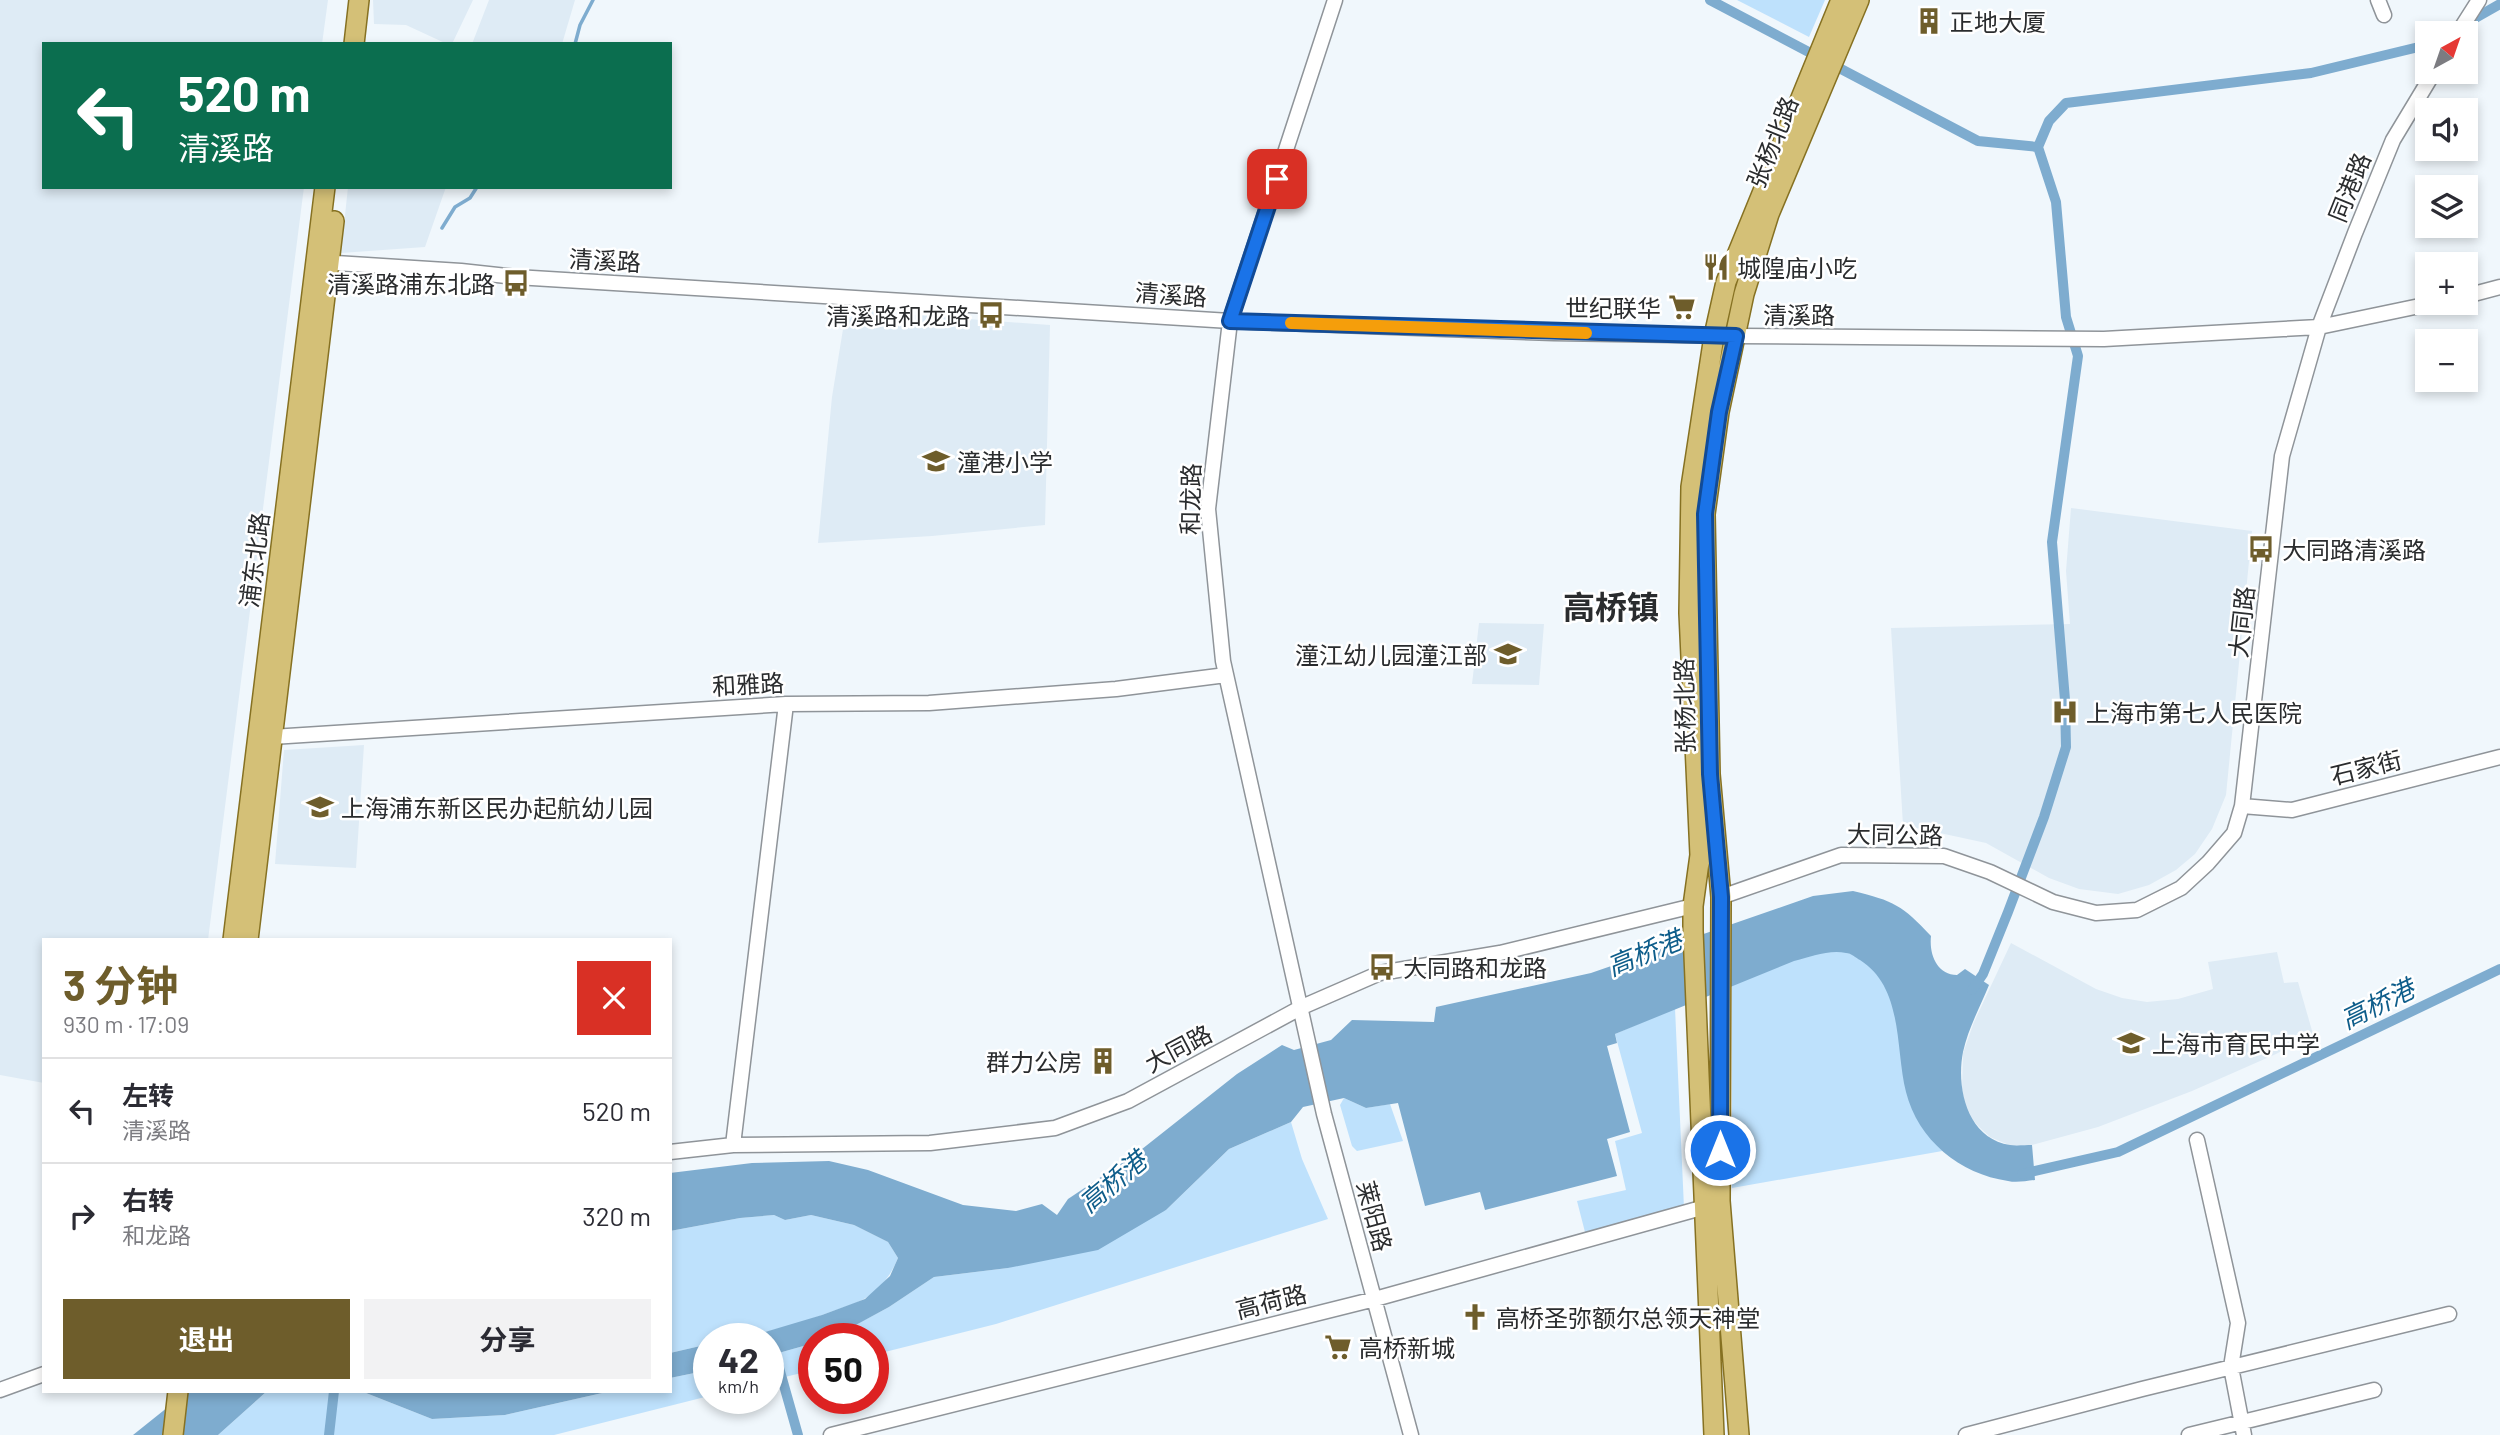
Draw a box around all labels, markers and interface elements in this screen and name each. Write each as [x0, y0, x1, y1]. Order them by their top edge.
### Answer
building icon: 正地大厦 [1914, 6, 1944, 36]
place label: 正地大厦 [1950, 7, 2046, 36]
north arrow [2415, 21, 2478, 84]
map controls [2415, 21, 2478, 392]
text: 520 m [178, 63, 311, 122]
icon: left [63, 70, 154, 161]
street label: 张杨北路 [1741, 92, 1803, 192]
button: sound [2415, 98, 2478, 161]
text: 清溪路 [178, 128, 274, 166]
street label: 同港路 [2322, 148, 2376, 226]
pin [1247, 149, 1307, 209]
icon: arrive [1258, 160, 1296, 198]
button: layers [2415, 175, 2478, 238]
street label: 清溪路 [568, 244, 642, 276]
restaurant icon: 城隍庙小吃 [1701, 252, 1731, 282]
button: + [2415, 252, 2478, 315]
place label: 城隍庙小吃 [1737, 253, 1857, 282]
bus stop icon: 清溪路浦东北路 [501, 268, 531, 298]
place label: 清溪路浦东北路 [327, 269, 495, 298]
street label: 清溪路 [1134, 277, 1208, 311]
supermarket icon: 世纪联华 [1667, 292, 1697, 322]
place label: 世纪联华 [1565, 293, 1661, 322]
bus stop icon: 清溪路和龙路 [976, 300, 1006, 330]
street label: 清溪路 [1763, 300, 1835, 329]
place label: 清溪路和龙路 [826, 301, 970, 330]
button: − [2415, 329, 2478, 392]
school or university icon: 潼港小学 [921, 446, 951, 476]
place label: 潼港小学 [957, 447, 1053, 476]
street label: 和龙路 [1175, 463, 1205, 535]
street label: 浦东北路 [234, 511, 274, 609]
bus stop icon: 大同路清溪路 [2246, 534, 2276, 564]
place label: 大同路清溪路 [2282, 535, 2426, 564]
street label: 大同路 [2223, 585, 2259, 659]
district label: 高桥镇 [1563, 587, 1659, 625]
school or university icon: 潼江幼儿园潼江部 [1493, 639, 1523, 669]
place label: 潼江幼儿园潼江部 [1295, 640, 1487, 669]
street label: 张杨北路 [1669, 658, 1699, 754]
street label: 和雅路 [711, 668, 785, 700]
hospital icon: 上海市第七人民医院 [2050, 697, 2080, 727]
place label: 上海市第七人民医院 [2086, 698, 2302, 727]
street label: 石家街 [2328, 744, 2404, 790]
school or university icon: 上海浦东新区民办起航幼儿园 [305, 792, 335, 822]
place label: 上海浦东新区民办起航幼儿园 [341, 793, 653, 822]
street label: 大同公路 [1847, 819, 1943, 849]
water label: 高桥港 [1602, 922, 1690, 981]
bus stop icon: 大同路和龙路 [1367, 952, 1397, 982]
place label: 大同路和龙路 [1403, 953, 1547, 982]
text: 3 分钟 [63, 959, 178, 1009]
button: close [577, 961, 651, 1035]
water label: 高桥港 [2335, 970, 2422, 1034]
text: 930 m · 17:09 [63, 1010, 189, 1038]
street label: 大同路 [1139, 1018, 1217, 1078]
school or university icon: 上海市育民中学 [2116, 1028, 2146, 1058]
place label: 上海市育民中学 [2152, 1029, 2320, 1058]
building icon: 群力公房 [1088, 1046, 1118, 1076]
place label: 群力公房 [986, 1047, 1082, 1076]
text: 左转 [122, 1079, 174, 1110]
icon: left [63, 1092, 101, 1130]
text: 520 m [582, 1095, 651, 1126]
position arrow [1683, 1113, 1757, 1187]
text: 清溪路 [122, 1116, 191, 1144]
water label: 高桥港 [1072, 1141, 1155, 1218]
street label: 莱阳路 [1352, 1177, 1398, 1255]
text: 右转 [122, 1184, 174, 1215]
icon: right [63, 1197, 101, 1235]
text: 320 m [582, 1200, 651, 1231]
text: 和龙路 [122, 1221, 191, 1249]
street label: 高荷路 [1233, 1278, 1309, 1324]
button: 退出 [63, 1299, 350, 1379]
button: 分享 [364, 1299, 651, 1379]
church icon: 高桥圣弥额尔总领天神堂 [1460, 1302, 1490, 1332]
place label: 高桥圣弥额尔总领天神堂 [1496, 1303, 1760, 1332]
speed limit sign: 50 [798, 1323, 889, 1414]
supermarket icon: 高桥新城 [1323, 1332, 1353, 1362]
place label: 高桥新城 [1359, 1333, 1455, 1362]
text: 42 [718, 1338, 759, 1380]
text: km/h [718, 1375, 759, 1397]

